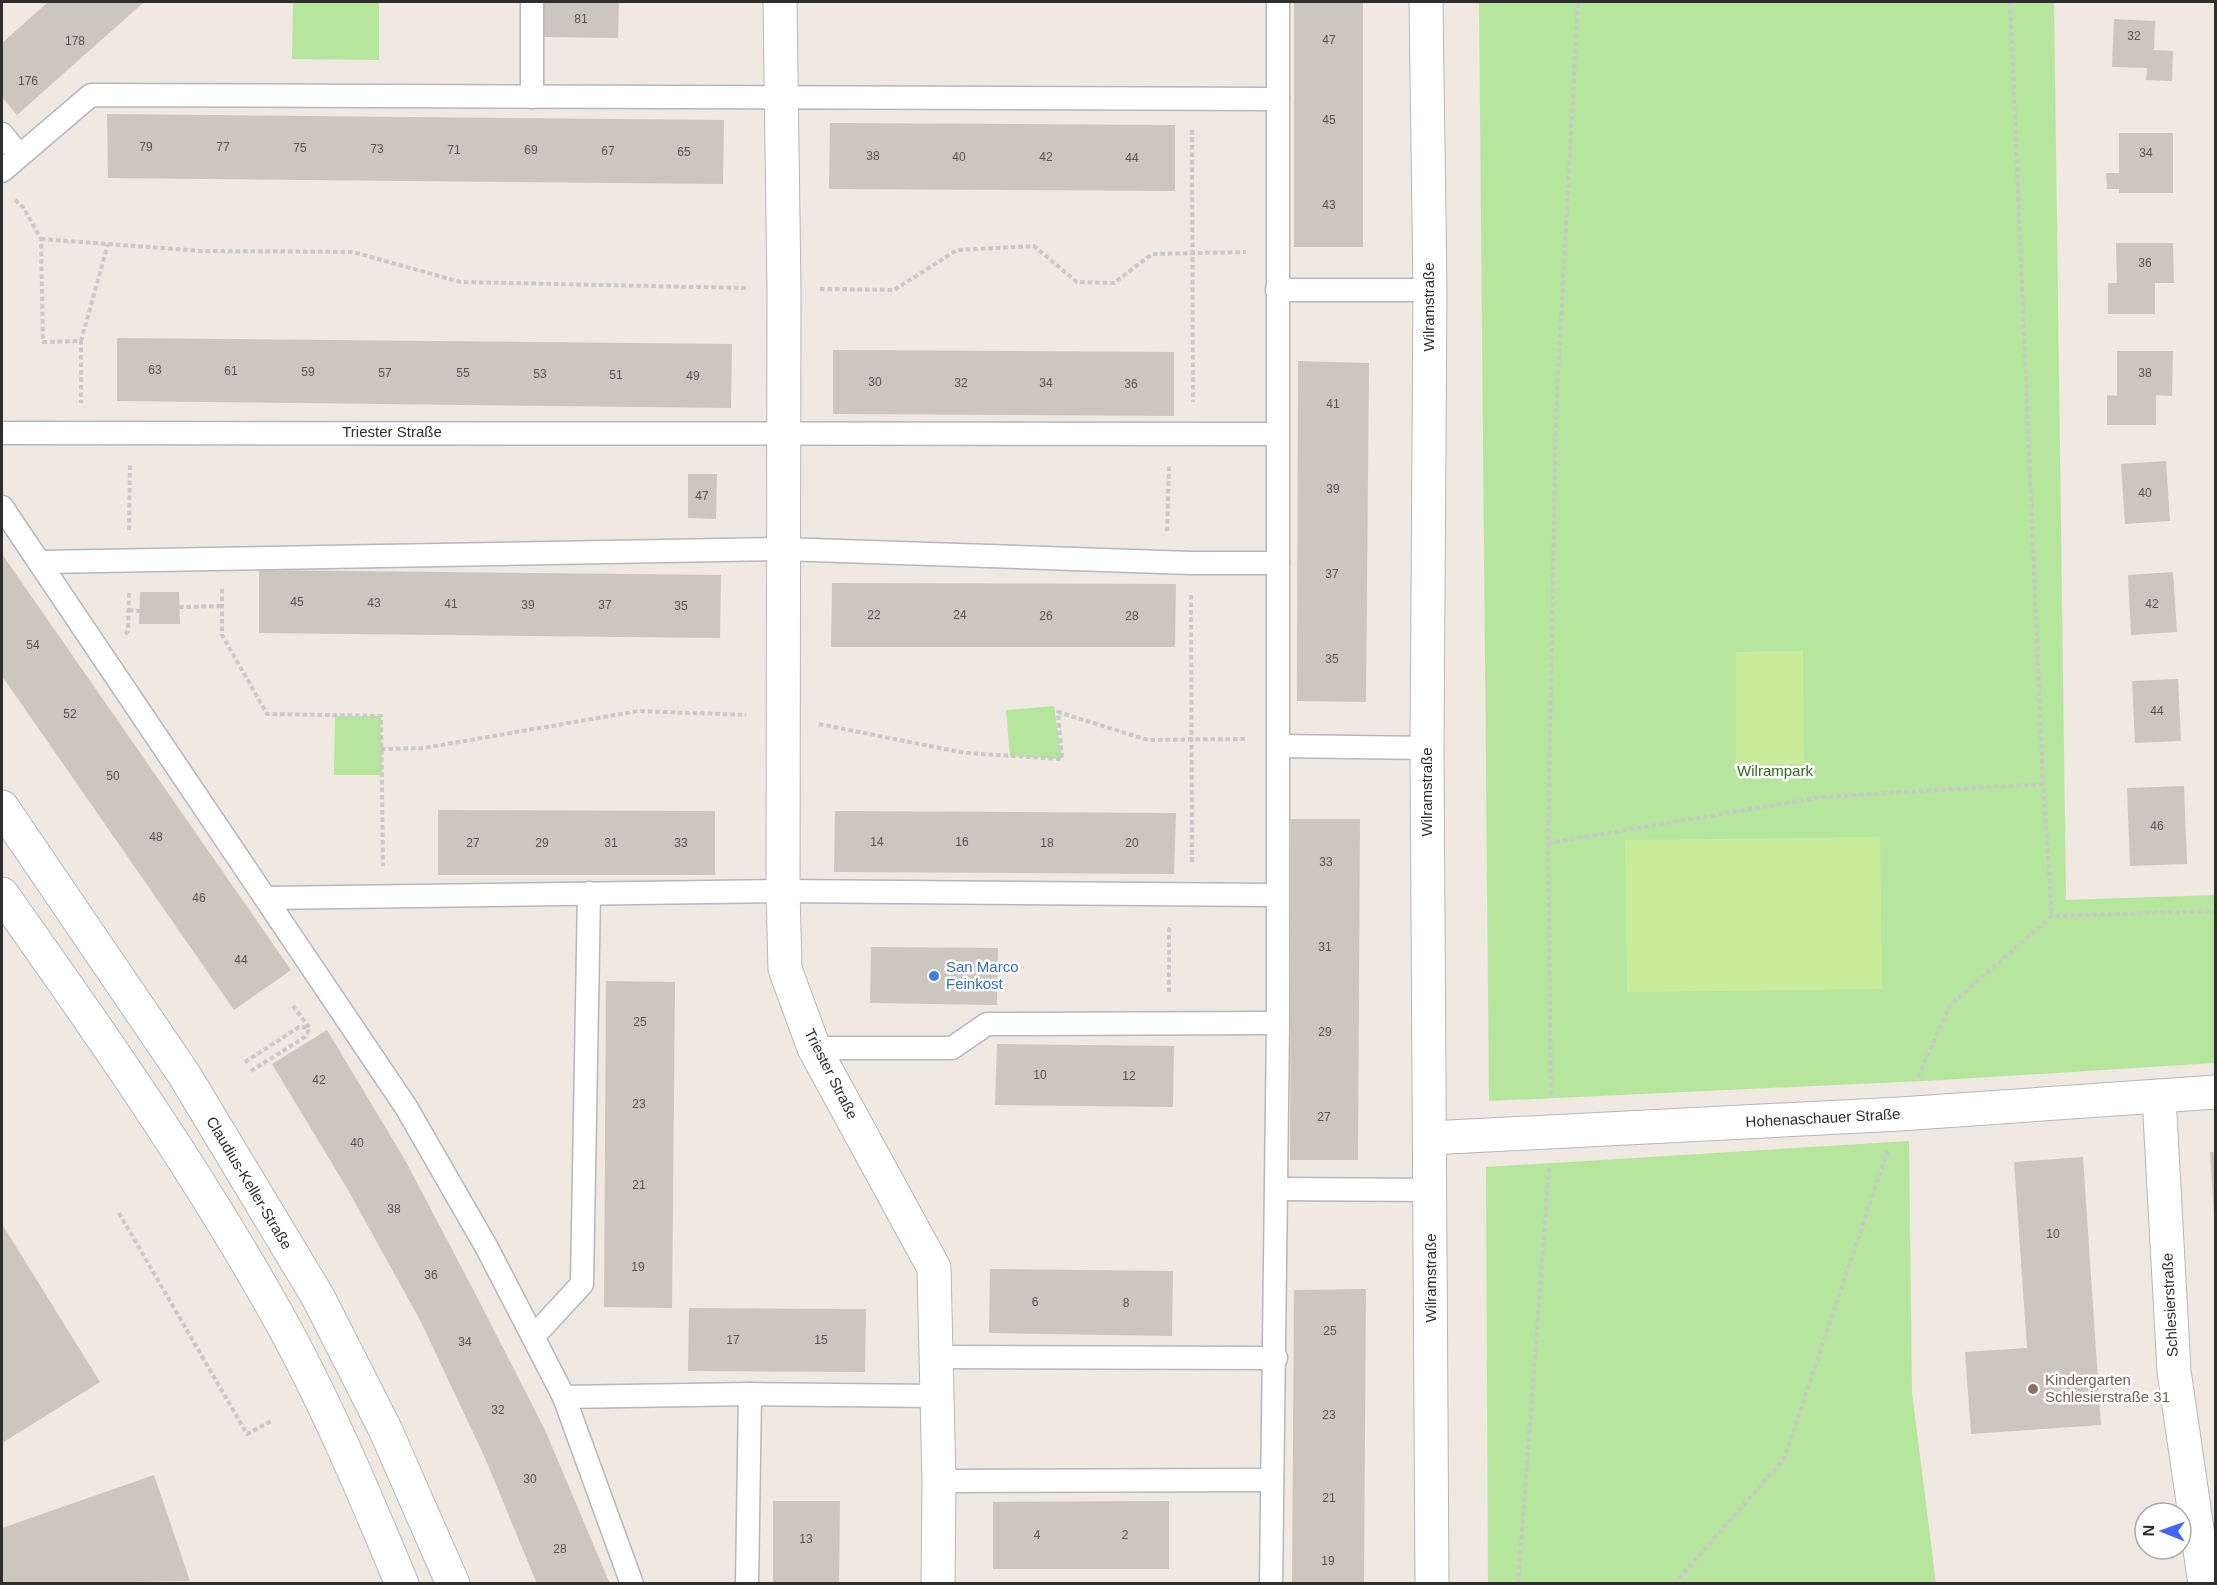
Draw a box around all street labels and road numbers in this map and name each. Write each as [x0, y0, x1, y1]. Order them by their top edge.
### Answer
street label: Wilramstraße [1420, 262, 1437, 352]
street label: Triester Straße [342, 423, 442, 440]
street label: Wilramstraße [1418, 747, 1435, 837]
street label: Triester Straße [801, 1026, 862, 1122]
street label: Hohenaschauer Straße [1745, 1105, 1901, 1130]
street label: Claudius-Keller-Straße [203, 1113, 296, 1252]
street label: Wilramstraße [1422, 1233, 1439, 1323]
street label: Schlesierstraße [2158, 1253, 2181, 1358]

